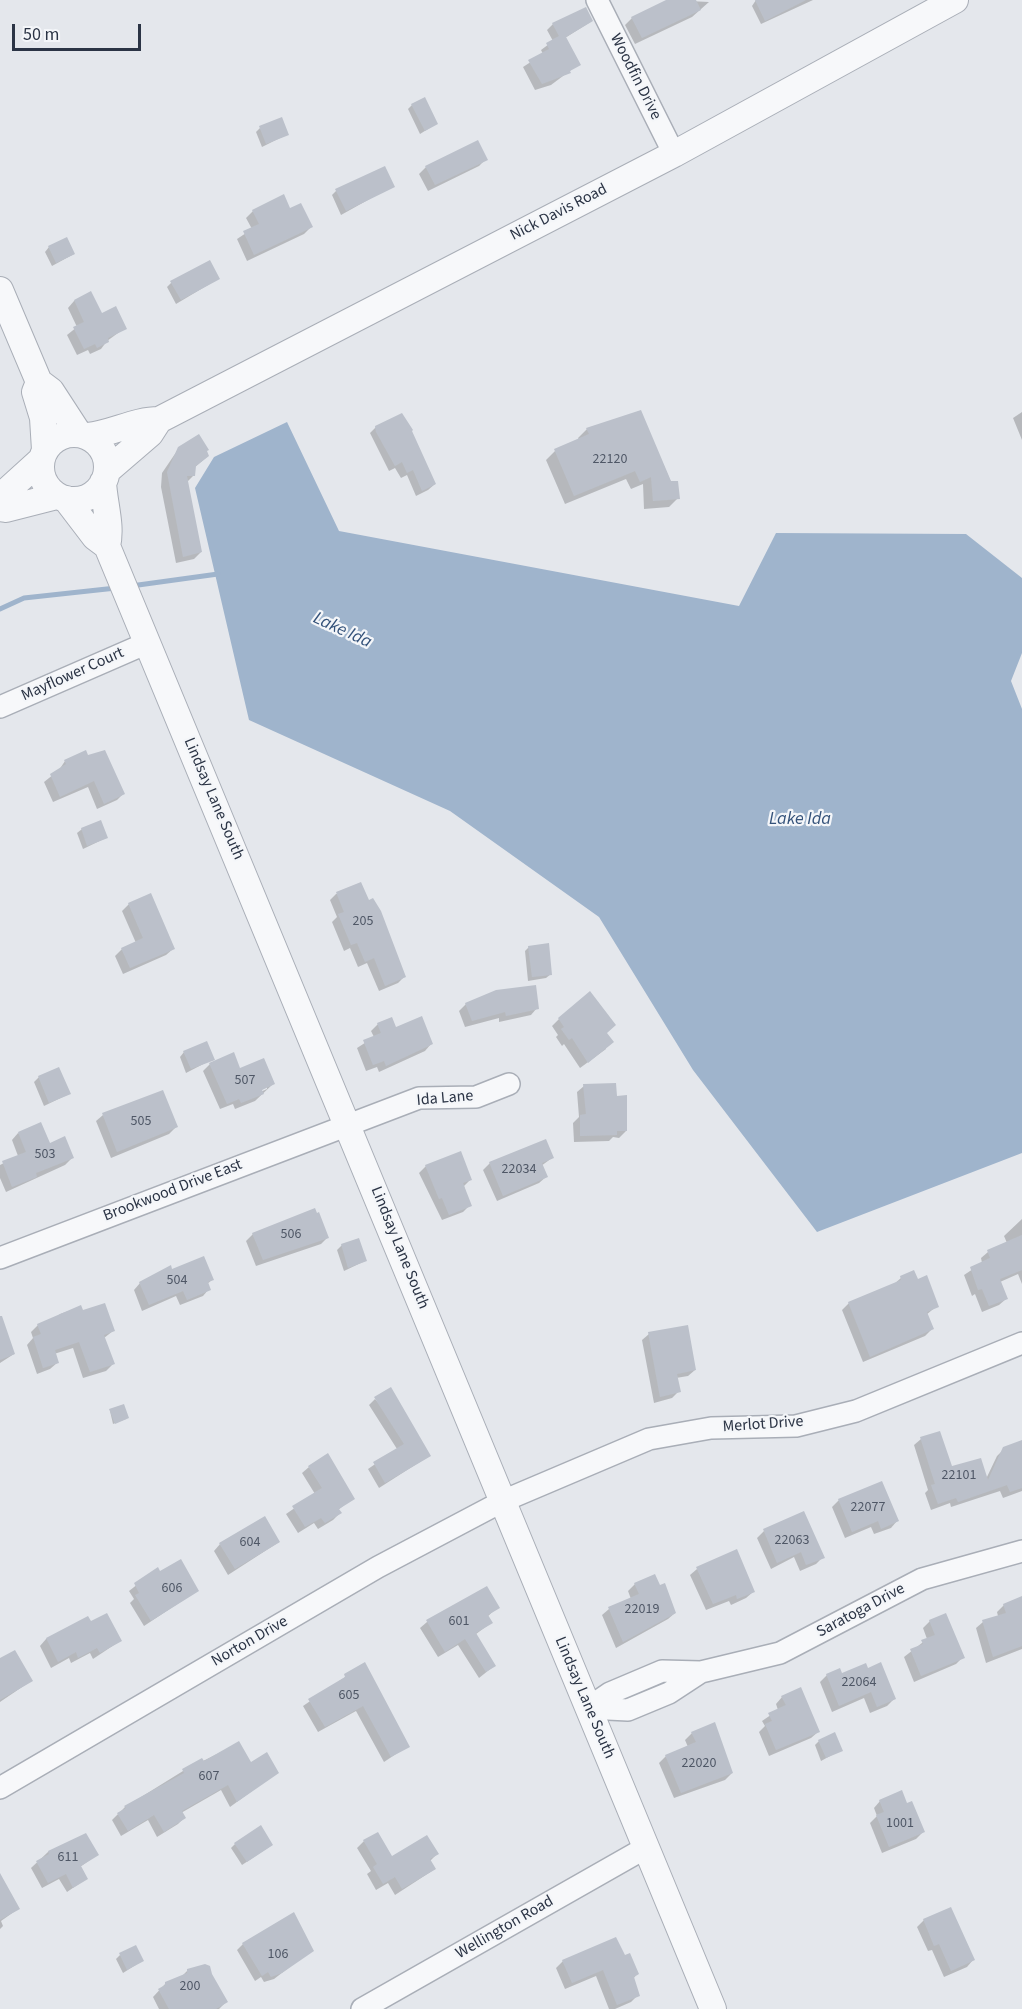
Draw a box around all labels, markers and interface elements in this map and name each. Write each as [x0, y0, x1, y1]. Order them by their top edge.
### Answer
scale bar [15, 12, 144, 50]
text: 50 m [23, 22, 59, 47]
street label: Woodfin Drive [605, 31, 665, 123]
street label: Nick Davis Road [507, 180, 611, 246]
house number: 22120 [593, 452, 627, 468]
water label: Lake Ida [309, 608, 375, 654]
street label: Mayflower Court [19, 644, 127, 706]
street label: Lindsay Lane South [179, 735, 247, 863]
water label: Lake Ida [769, 809, 831, 831]
house number: 205 [353, 914, 373, 930]
house number: 507 [235, 1073, 255, 1089]
street label: Ida Lane [416, 1087, 474, 1111]
house number: 505 [131, 1114, 151, 1130]
house number: 503 [35, 1147, 55, 1163]
street label: Brookwood Drive East [101, 1156, 245, 1226]
house number: 22034 [502, 1162, 536, 1178]
street label: Lindsay Lane South [366, 1184, 432, 1312]
house number: 506 [281, 1227, 301, 1243]
house number: 504 [167, 1273, 187, 1289]
street label: Merlot Drive [722, 1413, 804, 1437]
house number: 22101 [942, 1468, 976, 1484]
house number: 22077 [851, 1500, 885, 1516]
house number: 22063 [775, 1533, 809, 1549]
house number: 604 [240, 1535, 260, 1551]
street label: Saratoga Drive [814, 1580, 908, 1642]
house number: 606 [162, 1581, 182, 1597]
house number: 22019 [625, 1602, 659, 1618]
street label: Norton Drive [208, 1612, 292, 1672]
house number: 601 [449, 1614, 469, 1630]
street label: Lindsay Lane South [550, 1634, 618, 1762]
house number: 22064 [842, 1675, 876, 1691]
house number: 605 [339, 1688, 359, 1704]
house number: 22020 [682, 1756, 716, 1772]
house number: 607 [199, 1769, 219, 1785]
house number: 1001 [886, 1816, 914, 1832]
house number: 611 [58, 1850, 78, 1866]
street label: Wellington Road [453, 1892, 557, 1964]
house number: 106 [268, 1947, 288, 1963]
house number: 200 [180, 1979, 200, 1995]

